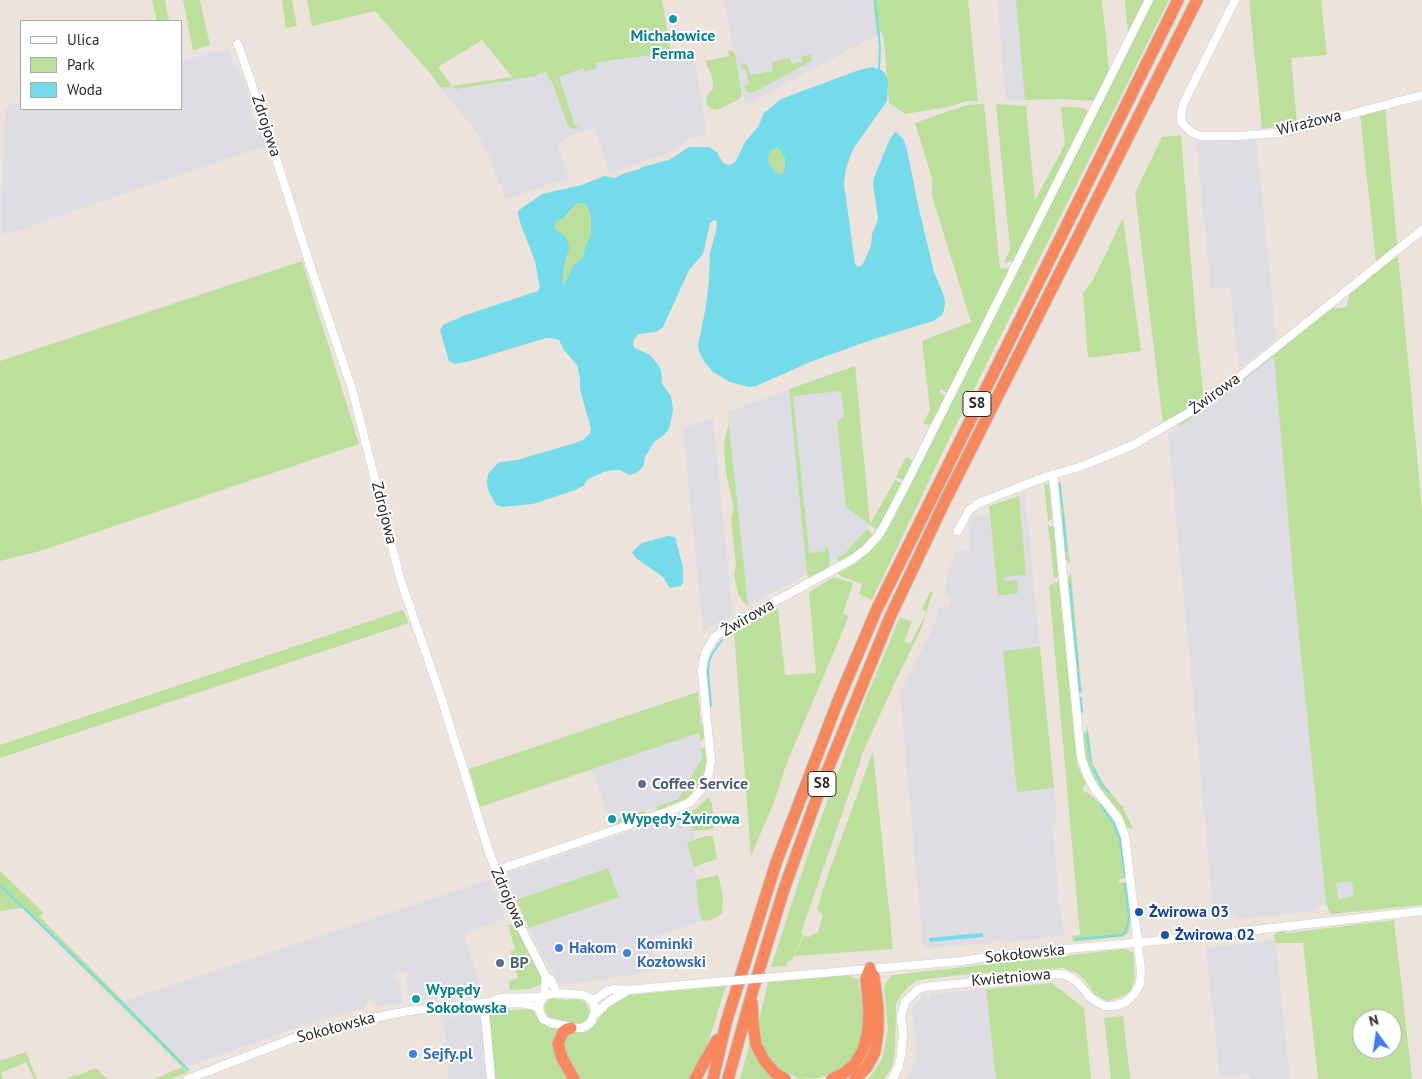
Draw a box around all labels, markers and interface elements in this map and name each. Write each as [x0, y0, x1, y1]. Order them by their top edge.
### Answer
marker: Michałowice Ferma [667, 13, 679, 25]
legend [20, 20, 182, 110]
place label: Michałowice Ferma [631, 26, 715, 64]
text: Ulica [67, 30, 99, 49]
text: Park [67, 55, 95, 74]
text: Woda [67, 80, 102, 99]
street label: Zdrojowa [247, 93, 285, 159]
street label: Wirażowa [1275, 106, 1343, 140]
street label: Żwirowa [1186, 369, 1244, 419]
road number: S8 [963, 392, 991, 416]
street label: Zdrojowa [367, 480, 401, 546]
street label: Żwirowa [718, 595, 778, 641]
road number: S8 [808, 772, 836, 796]
place label: Coffee Service [652, 774, 748, 794]
marker: Coffee Service [636, 778, 648, 790]
place label: Wypędy-Żwirowa [622, 809, 740, 829]
marker: Wypędy-Żwirowa [606, 813, 618, 825]
street label: Zdrojowa [486, 865, 530, 931]
place label: Żwirowa 03 [1149, 902, 1229, 922]
marker: Żwirowa 03 [1133, 906, 1145, 918]
place label: Żwirowa 02 [1175, 925, 1255, 945]
marker: Żwirowa 02 [1159, 929, 1171, 941]
place label: Kominki Kozłowski [637, 934, 706, 972]
place label: Hakom [569, 938, 616, 958]
street label: Sokołowska [984, 940, 1066, 968]
marker: Hakom [553, 942, 565, 954]
marker: Kominki Kozłowski [621, 947, 633, 959]
place label: BP [510, 953, 529, 973]
marker: BP [494, 957, 506, 969]
street label: Kwietniowa [970, 965, 1052, 991]
place label: Wypędy Sokołowska [426, 980, 507, 1018]
marker: Wypędy Sokołowska [410, 993, 422, 1005]
street label: Sokołowska [295, 1008, 377, 1048]
north arrow [1352, 1009, 1402, 1059]
text: N [1367, 1011, 1380, 1030]
place label: Sejfy.pl [423, 1044, 473, 1064]
marker: Sejfy.pl [407, 1048, 419, 1060]

